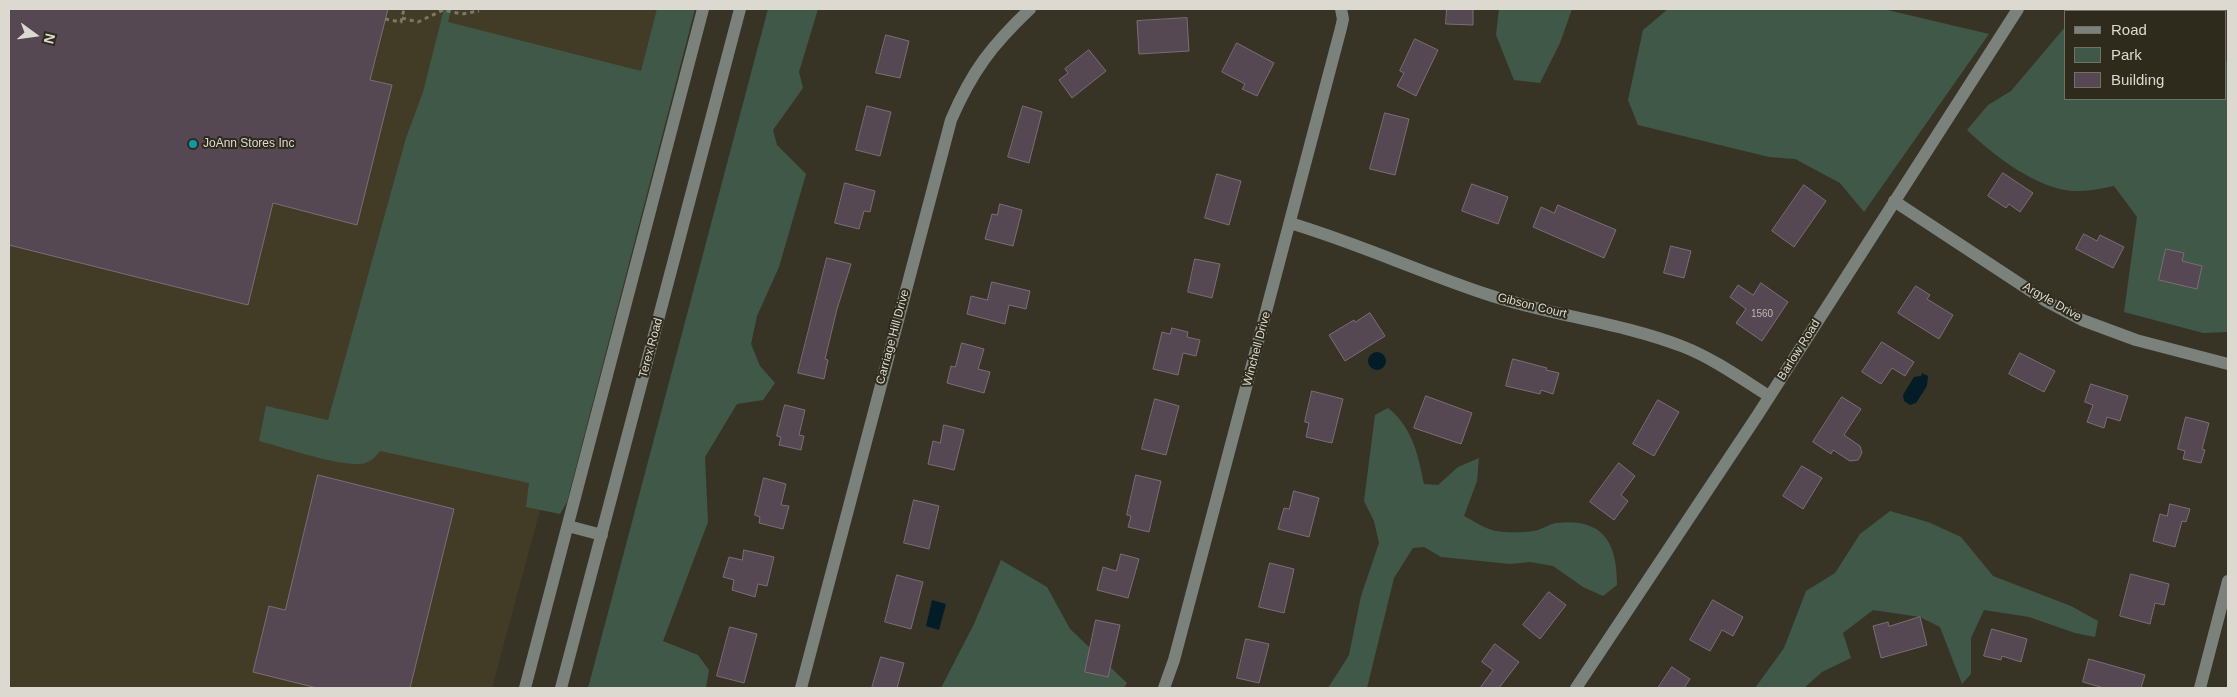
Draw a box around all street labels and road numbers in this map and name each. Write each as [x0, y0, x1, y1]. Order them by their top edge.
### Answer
street label: Argyle Drive [2020, 279, 2084, 325]
street label: Carriage Hill Drive [873, 288, 913, 386]
street label: Gibson Court [1496, 290, 1568, 322]
street label: Winchell Drive [1240, 310, 1274, 388]
street label: Terex Road [636, 316, 666, 380]
street label: Barlow Road [1775, 317, 1823, 383]

